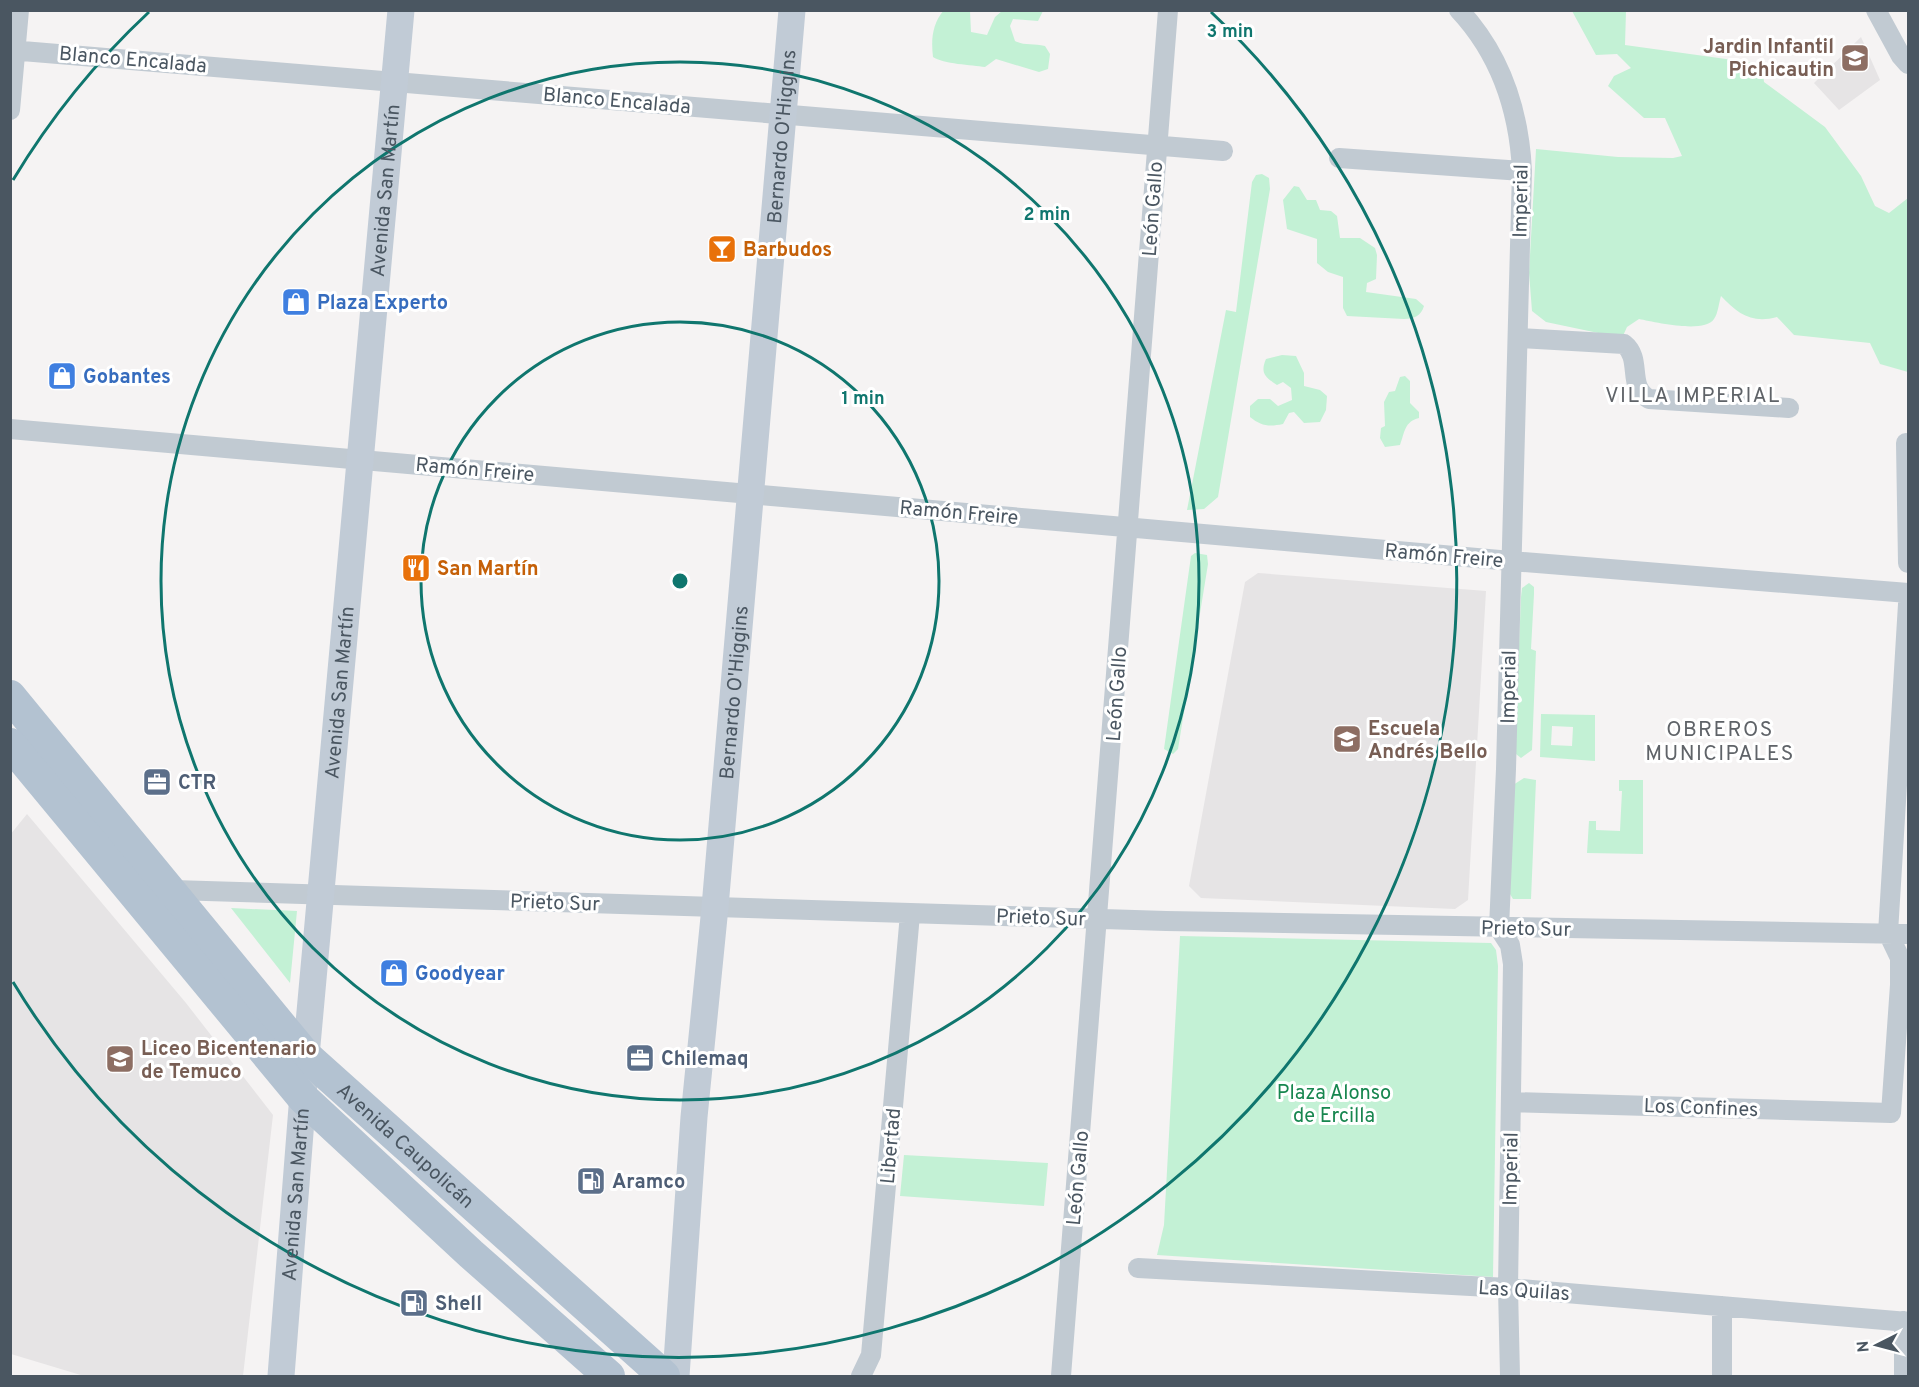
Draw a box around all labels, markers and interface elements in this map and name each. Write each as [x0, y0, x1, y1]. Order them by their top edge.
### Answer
text: 3 min [1207, 21, 1253, 44]
place label: Jardin Infantil Pichicautin [1703, 35, 1834, 84]
street label: Blanco Encalada [58, 42, 208, 80]
school or university icon: Jardin Infantil Pichicautin [1839, 42, 1871, 74]
street label: Bernardo O'Higgins [763, 49, 804, 225]
street label: Blanco Encalada [542, 83, 692, 121]
street label: Avenida San Martín [366, 103, 407, 278]
street label: León Gallo [1138, 161, 1170, 258]
street label: Imperial [1508, 164, 1536, 238]
text: 2 min [1023, 204, 1071, 227]
bar icon: Barbudos [706, 233, 738, 265]
place label: Barbudos [743, 238, 832, 264]
shop icon: Plaza Experto [280, 286, 312, 318]
place label: Plaza Experto [317, 291, 448, 317]
shop icon: Gobantes [46, 360, 78, 392]
place label: Gobantes [83, 365, 171, 391]
district label: VILLA IMPERIAL [1605, 383, 1781, 410]
text: 1 min [841, 388, 885, 411]
street label: Ramón Freire [414, 453, 535, 489]
street label: Ramón Freire [898, 496, 1019, 532]
street label: Ramón Freire [1383, 539, 1504, 575]
restaurant icon: San Martín [400, 552, 432, 584]
place label: San Martín [437, 557, 539, 583]
centre of rings [670, 571, 690, 591]
street label: Bernardo O'Higgins [715, 604, 756, 781]
street label: Avenida San Martín [320, 605, 362, 780]
street label: León Gallo [1102, 646, 1134, 743]
street label: Imperial [1496, 650, 1524, 724]
place label: Escuela Andrés Bello [1368, 717, 1488, 766]
district label: OBREROS MUNICIPALES [1645, 717, 1795, 768]
school or university icon: Escuela Andrés Bello [1331, 723, 1363, 755]
office icon: CTR [141, 766, 173, 798]
place label: CTR [178, 771, 216, 797]
street label: Prieto Sur [509, 889, 601, 919]
street label: Prieto Sur [995, 904, 1087, 934]
street label: Prieto Sur [1481, 916, 1572, 944]
shop icon: Goodyear [378, 957, 410, 989]
place label: Goodyear [415, 962, 505, 988]
place label: Liceo Bicentenario de Temuco [141, 1037, 317, 1086]
office icon: Chilemaq [624, 1042, 656, 1074]
school or university icon: Liceo Bicentenario de Temuco [104, 1043, 136, 1075]
place label: Chilemaq [661, 1047, 749, 1073]
street label: Avenida Caupolicán [330, 1078, 479, 1215]
park label: Plaza Alonso de Ercilla [1277, 1081, 1391, 1130]
street label: Los Confines [1643, 1094, 1759, 1124]
street label: Avenida San Martín [277, 1107, 317, 1282]
street label: Libertad [876, 1107, 908, 1185]
street label: León Gallo [1062, 1130, 1096, 1227]
street label: Imperial [1498, 1132, 1526, 1206]
fuel station icon: Aramco [575, 1165, 607, 1197]
place label: Aramco [612, 1170, 685, 1196]
street label: Las Quilas [1477, 1276, 1571, 1308]
fuel station icon: Shell [398, 1287, 430, 1319]
place label: Shell [435, 1292, 482, 1318]
north arrow [1847, 1315, 1907, 1375]
text: N [1854, 1340, 1875, 1353]

